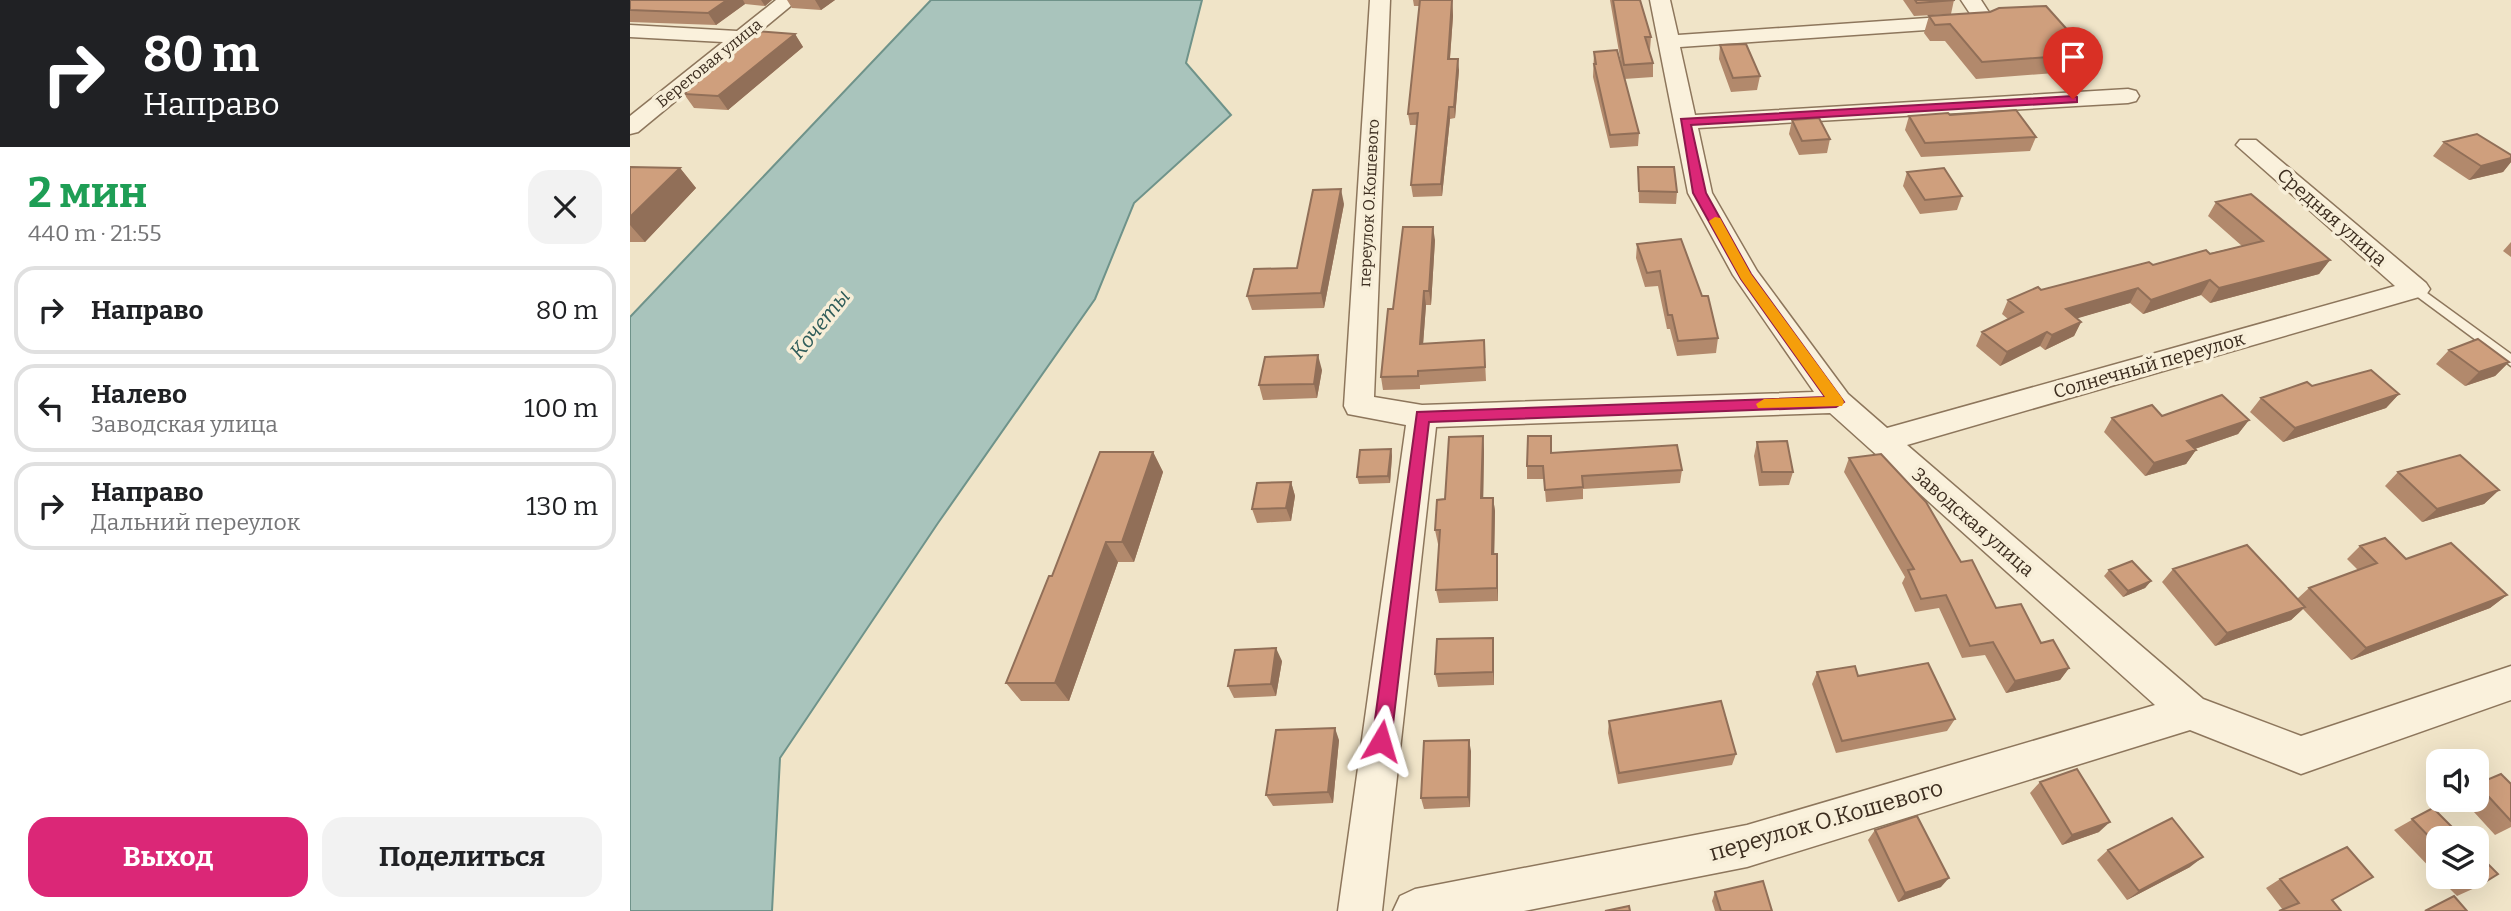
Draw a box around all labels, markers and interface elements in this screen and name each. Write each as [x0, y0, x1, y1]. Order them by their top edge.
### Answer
street label: Береговая улица [652, 14, 766, 111]
text: 80 m [143, 25, 259, 84]
pin [2043, 27, 2103, 99]
icon: right [28, 28, 119, 119]
icon: arrive [2054, 38, 2092, 76]
text: Направо [143, 85, 280, 123]
street label: переулок О.Кошевого [1355, 118, 1383, 288]
street label: Средняя улица [2272, 163, 2392, 271]
text: 2 мин [28, 168, 147, 218]
button: close [528, 170, 602, 244]
text: 440 m · 21:55 [28, 219, 162, 247]
water label: Кочеты [784, 284, 856, 364]
icon: right [32, 291, 70, 329]
text: Направо [91, 295, 204, 326]
text: 80 m [536, 295, 598, 326]
street label: Солнечный переулок [2051, 326, 2248, 403]
text: Налево [91, 379, 187, 410]
icon: left [32, 389, 70, 427]
text: 100 m [524, 393, 598, 424]
text: Заводская улица [91, 410, 278, 438]
street label: Заводская улица [1907, 463, 2039, 582]
text: Направо [91, 477, 204, 508]
icon: right [32, 487, 70, 525]
text: 130 m [526, 491, 598, 522]
text: Дальний переулок [91, 508, 300, 536]
position arrow [1344, 704, 1418, 778]
map controls [2426, 749, 2489, 889]
button: sound [2426, 749, 2489, 812]
street label: переулок О.Кошевого [1706, 773, 1946, 867]
button: Выход [28, 817, 308, 897]
button: Поделиться [322, 817, 602, 897]
button: layers [2426, 826, 2489, 889]

